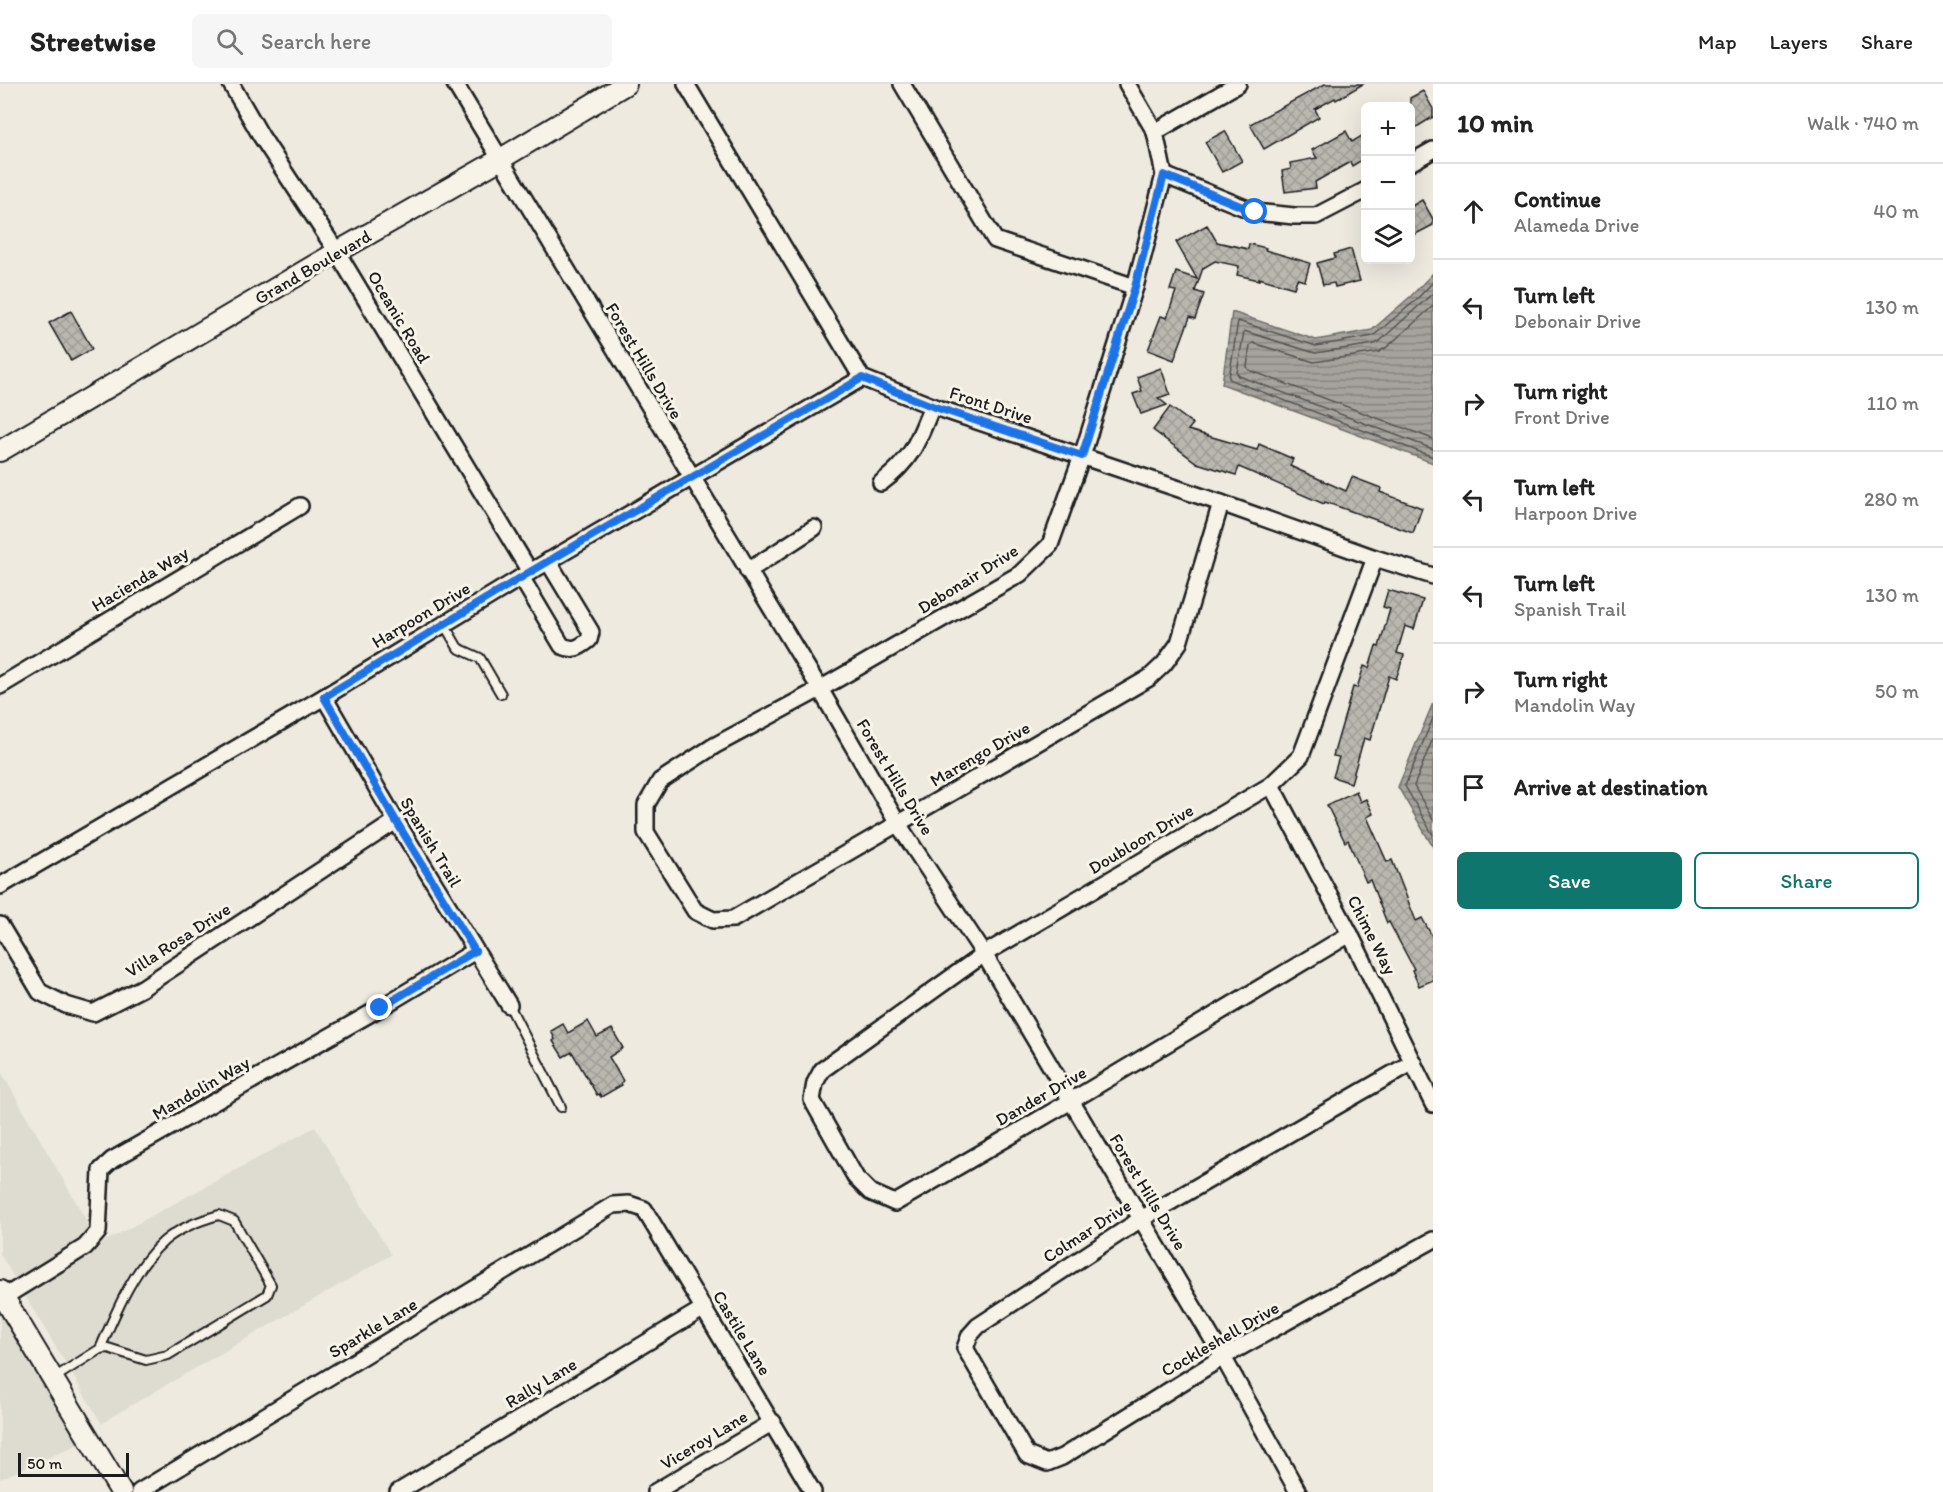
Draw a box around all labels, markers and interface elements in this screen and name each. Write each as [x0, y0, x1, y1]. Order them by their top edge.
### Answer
search box [192, 14, 612, 68]
text: Streetwise [30, 24, 156, 58]
icon: search [213, 25, 246, 58]
text: Search here [261, 28, 371, 55]
text: Map [1698, 29, 1737, 54]
text: Layers [1770, 29, 1828, 54]
text: Share [1861, 29, 1913, 54]
map controls [1361, 102, 1415, 264]
button: + [1361, 102, 1415, 156]
text: 10 min [1457, 107, 1533, 139]
text: Walk · 740 m [1807, 111, 1919, 135]
button: − [1361, 156, 1415, 210]
text: Continue [1514, 186, 1601, 213]
icon: ahead [1457, 195, 1490, 228]
route start [1241, 198, 1267, 224]
text: 40 m [1873, 199, 1919, 223]
button: layers [1361, 210, 1415, 264]
text: Alameda Drive [1514, 213, 1639, 237]
street label: Grand Boulevard [251, 225, 375, 309]
street label: Oceanic Road [363, 267, 435, 367]
text: Turn left [1514, 282, 1595, 309]
icon: left [1457, 291, 1490, 324]
text: 130 m [1865, 295, 1919, 319]
street label: Forest Hills Drive [601, 299, 687, 423]
text: Debonair Drive [1514, 309, 1641, 333]
text: Turn right [1514, 378, 1608, 405]
street label: Front Drive [947, 381, 1035, 429]
icon: right [1457, 387, 1490, 420]
text: 110 m [1867, 391, 1919, 415]
text: Front Drive [1514, 405, 1610, 429]
text: Turn left [1514, 474, 1595, 501]
icon: left [1457, 483, 1490, 516]
text: 280 m [1864, 487, 1919, 511]
text: Harpoon Drive [1514, 501, 1637, 525]
street label: Debonair Drive [914, 539, 1022, 619]
street label: Hacienda Way [88, 541, 193, 617]
text: Turn left [1514, 570, 1595, 597]
street label: Harpoon Drive [368, 577, 474, 653]
icon: left [1457, 579, 1490, 612]
text: 130 m [1865, 583, 1919, 607]
text: Spanish Trail [1514, 597, 1626, 621]
text: Turn right [1514, 666, 1608, 693]
icon: right [1457, 675, 1490, 708]
text: 50 m [1875, 679, 1919, 703]
text: Mandolin Way [1514, 693, 1635, 717]
street label: Forest Hills Drive [852, 715, 938, 839]
street label: Marengo Drive [926, 717, 1034, 791]
icon: arrive [1457, 771, 1490, 804]
text: Arrive at destination [1514, 774, 1708, 801]
street label: Spanish Trail [396, 793, 466, 891]
street label: Doubloon Drive [1084, 799, 1198, 879]
button: Save [1457, 852, 1682, 909]
button: Share [1694, 852, 1919, 909]
street label: Chime Way [1343, 892, 1402, 979]
street label: Villa Rosa Drive [121, 898, 235, 982]
route end [366, 994, 392, 1020]
street label: Mandolin Way [148, 1051, 254, 1125]
street label: Dander Drive [992, 1061, 1090, 1131]
street label: Forest Hills Drive [1105, 1130, 1191, 1254]
street label: Colmar Drive [1039, 1194, 1135, 1268]
street label: Castile Lane [708, 1286, 776, 1380]
street label: Sparkle Lane [325, 1293, 421, 1363]
street label: Cockleshell Drive [1157, 1296, 1283, 1382]
street label: Rally Lane [501, 1353, 581, 1413]
street label: Viceroy Lane [656, 1405, 752, 1475]
scale bar [18, 1450, 129, 1478]
text: 50 m [27, 1454, 62, 1473]

